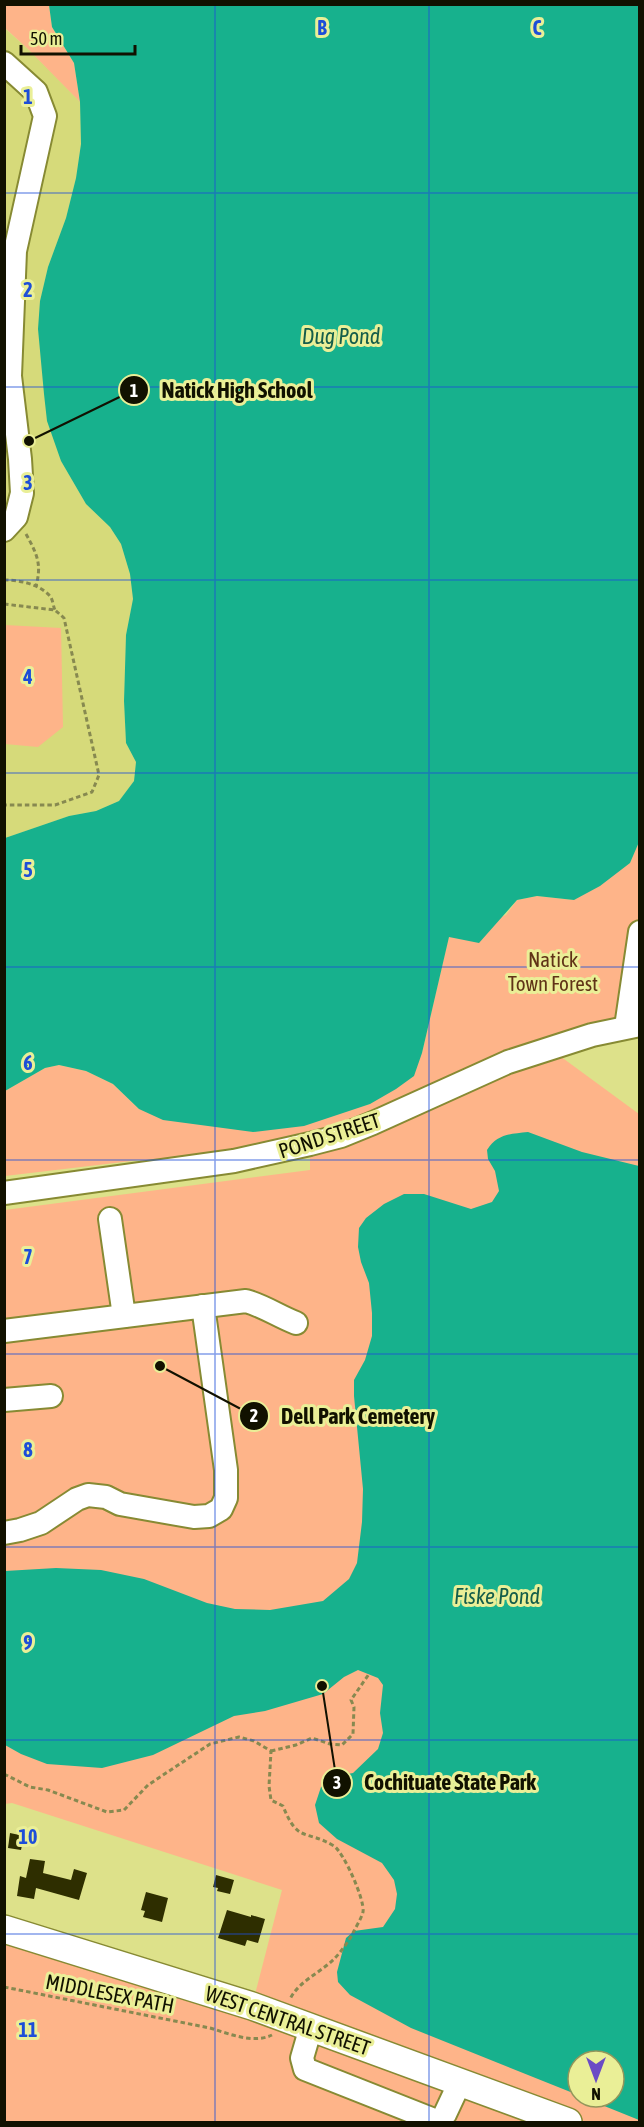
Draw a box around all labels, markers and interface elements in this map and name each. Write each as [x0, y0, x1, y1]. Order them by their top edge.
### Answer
text: B [317, 16, 327, 39]
text: C [533, 16, 542, 39]
scale bar [21, 18, 135, 56]
text: 50 m [30, 28, 62, 49]
text: 1 [23, 85, 33, 108]
text: 2 [23, 278, 33, 301]
water label: Dug Pond [302, 323, 380, 349]
callout: Natick High School [119, 370, 324, 410]
text: Natick High School [162, 377, 314, 403]
text: 1 [130, 380, 138, 401]
text: 3 [23, 471, 33, 494]
text: 4 [22, 665, 33, 688]
text: 5 [23, 858, 33, 881]
park label: Natick Town Forest [508, 947, 598, 995]
text: 6 [23, 1051, 33, 1074]
street label: POND STREET [275, 1107, 383, 1163]
text: 7 [23, 1245, 33, 1268]
callout: Dell Park Cemetery [239, 1396, 447, 1436]
text: Dell Park Cemetery [281, 1403, 435, 1429]
text: 2 [250, 1405, 258, 1426]
text: 8 [23, 1438, 33, 1461]
water label: Fiske Pond [454, 1583, 540, 1609]
text: 9 [23, 1631, 33, 1654]
callout: Cochituate State Park [322, 1763, 548, 1803]
text: Cochituate State Park [364, 1769, 536, 1795]
text: 3 [333, 1772, 341, 1793]
text: 10 [19, 1825, 37, 1848]
street label: MIDDLESEX PATH [44, 1969, 176, 2017]
street label: WEST CENTRAL STREET [203, 1981, 373, 2059]
text: 11 [19, 2018, 37, 2041]
north arrow [566, 2049, 626, 2109]
text: N [591, 2085, 601, 2103]

